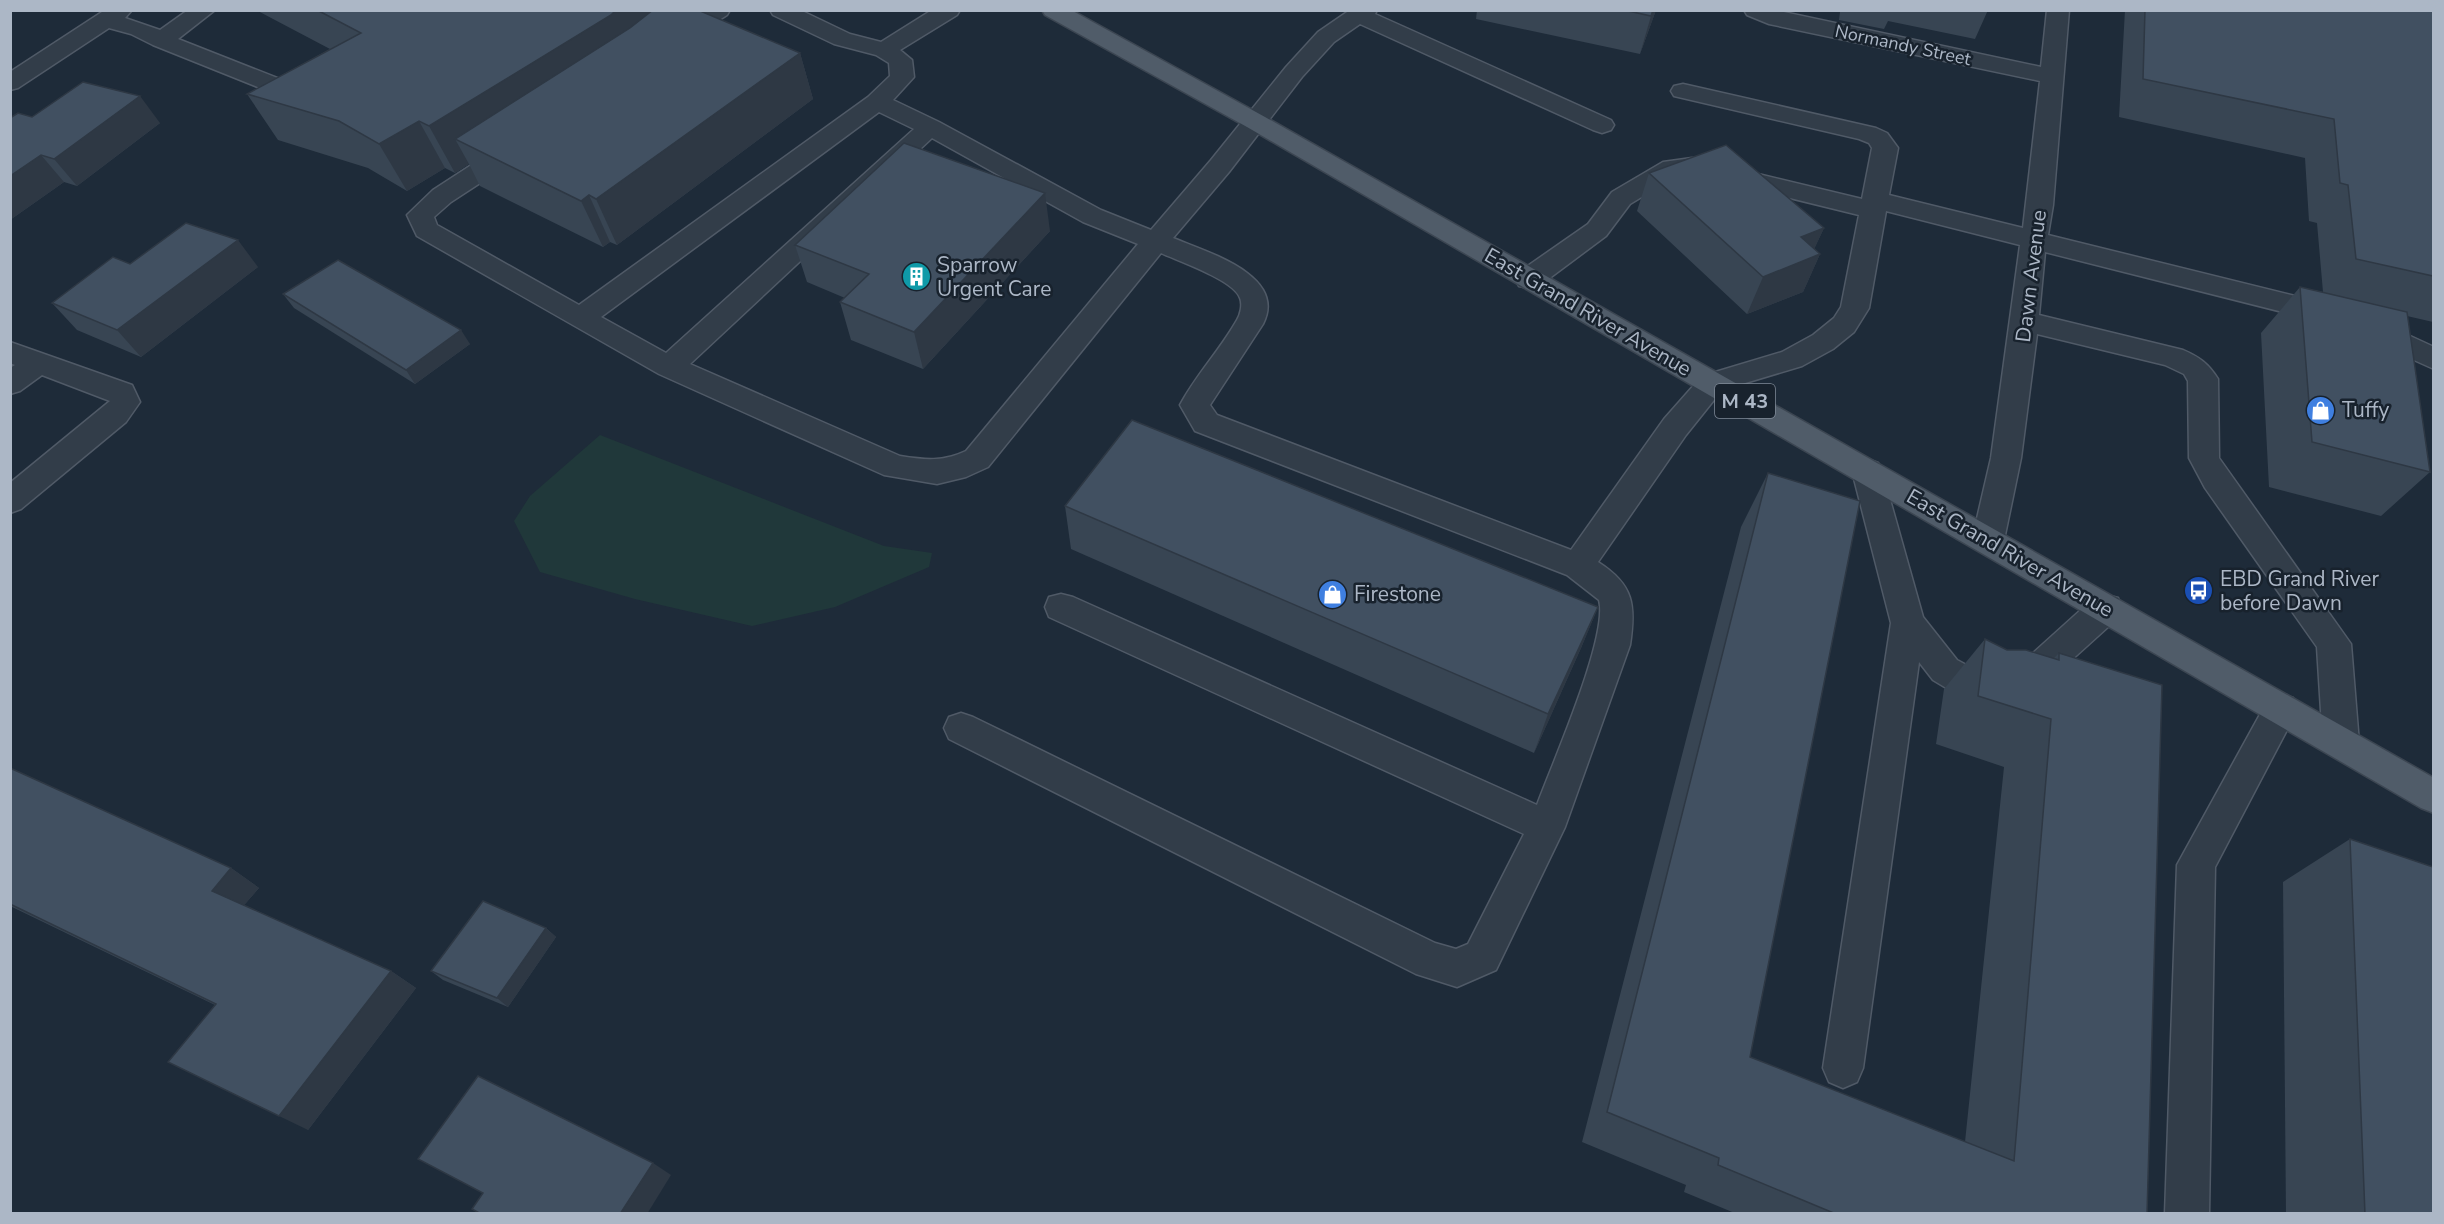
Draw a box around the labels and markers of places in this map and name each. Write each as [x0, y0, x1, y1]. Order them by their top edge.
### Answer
place label: Sparrow Urgent Care [937, 251, 1051, 303]
building icon: Sparrow Urgent Care [900, 261, 932, 293]
shop icon: Tuffy [2305, 394, 2337, 426]
place label: Tuffy [2342, 396, 2389, 424]
place label: EBD Grand River before Dawn [2220, 565, 2380, 617]
bus stop icon: EBD Grand River before Dawn [2183, 575, 2215, 607]
shop icon: Firestone [1317, 578, 1349, 610]
place label: Firestone [1354, 580, 1441, 608]

